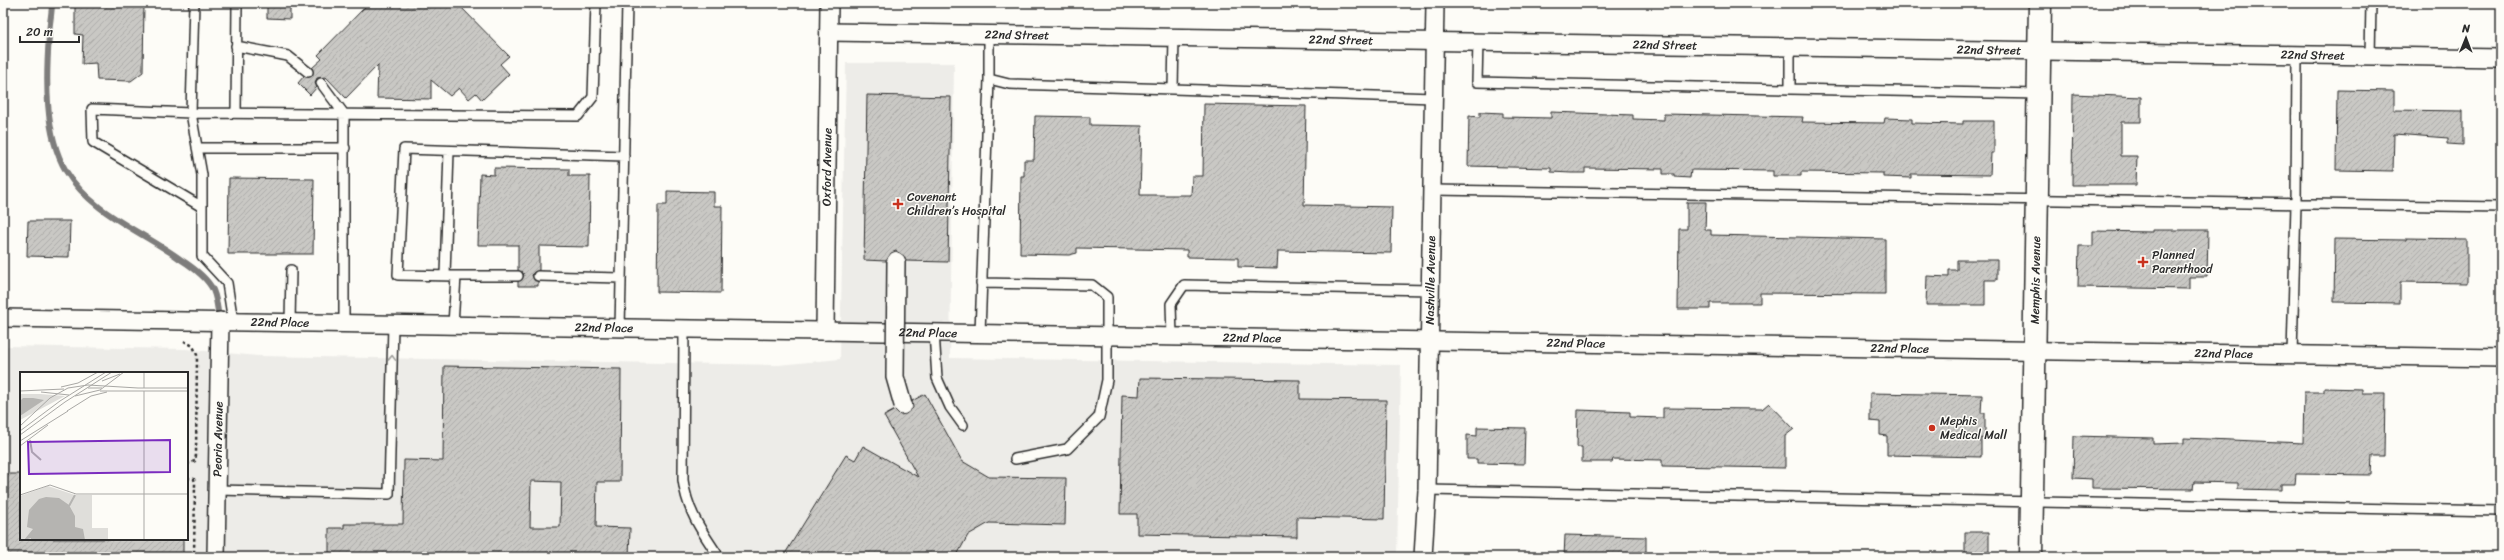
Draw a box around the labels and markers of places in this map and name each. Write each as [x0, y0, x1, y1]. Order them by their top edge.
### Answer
place label: Covenant Children’s Hospital [907, 186, 1006, 222]
marker: Covenant Children’s Hospital [892, 198, 904, 210]
place label: Planned Parenthood [2152, 244, 2213, 280]
marker: Planned Parenthood [2137, 256, 2149, 268]
place label: Mephis Medical Mall [1940, 410, 2007, 446]
marker: Mephis Medical Mall [1927, 423, 1937, 433]

